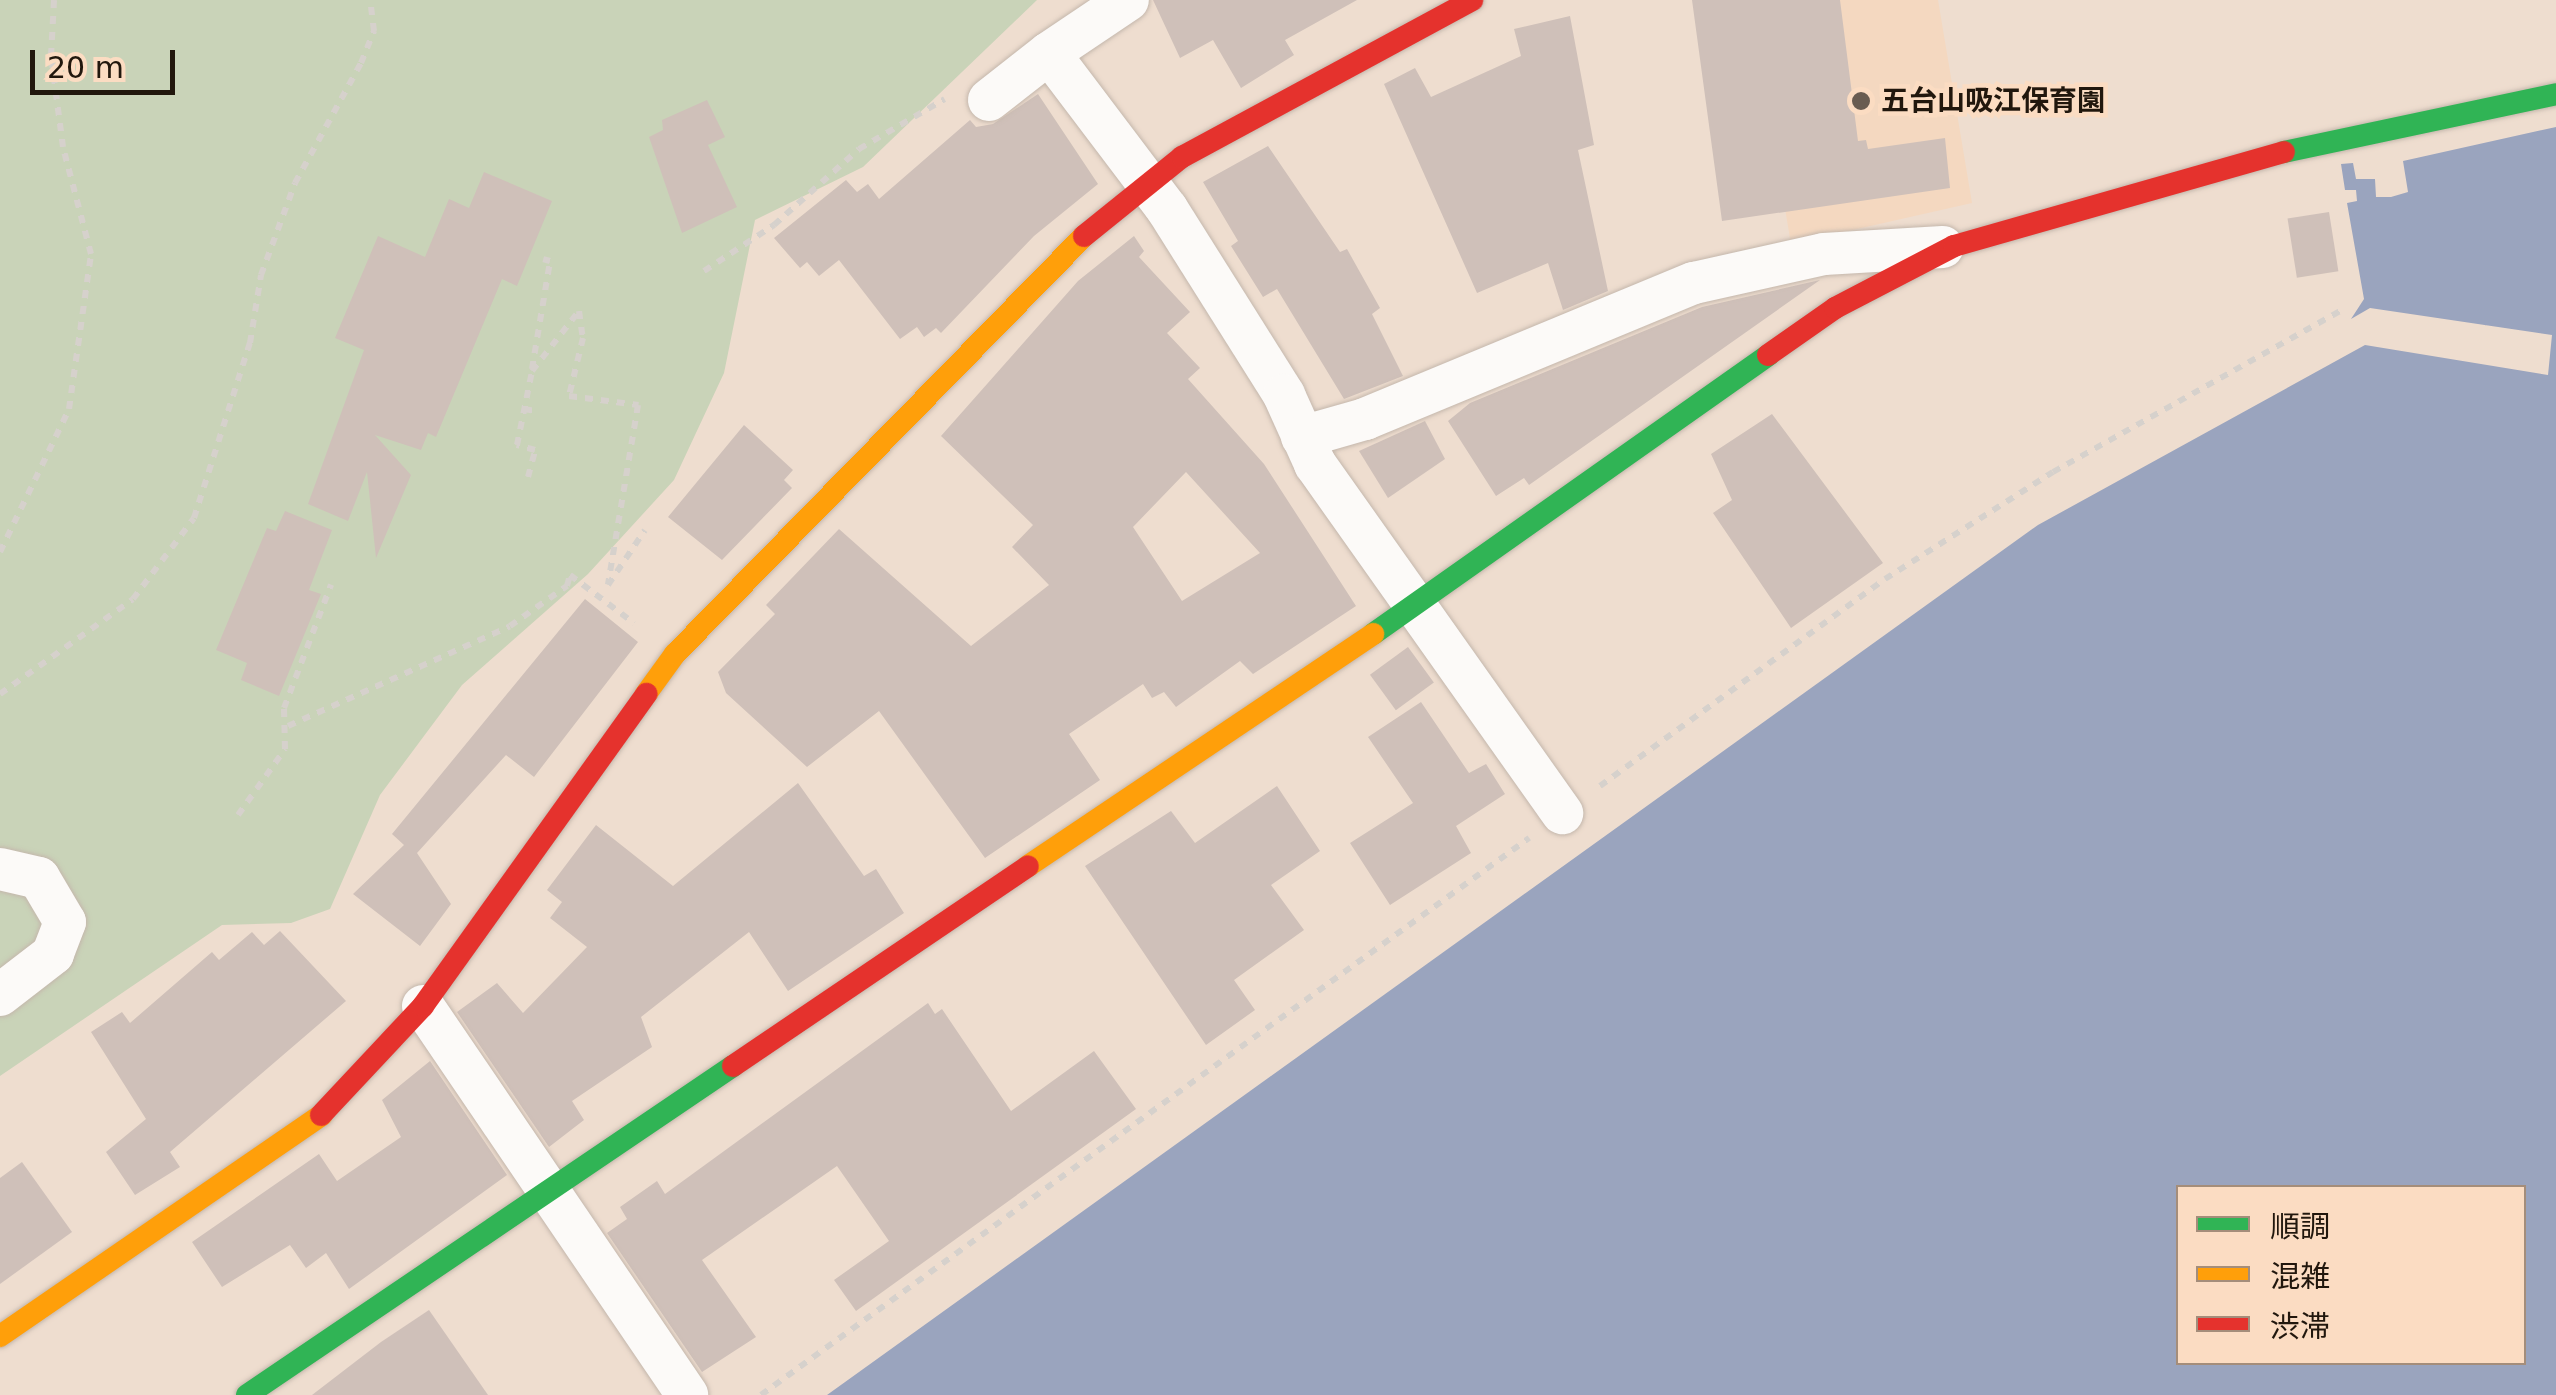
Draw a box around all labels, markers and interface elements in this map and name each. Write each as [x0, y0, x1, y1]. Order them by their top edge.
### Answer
scale bar [35, 30, 180, 92]
text: 20 m [47, 50, 124, 85]
place label: 五台山吸江保育園 [1881, 84, 2105, 118]
marker: 五台山吸江保育園 [1850, 90, 1872, 112]
legend [2176, 1185, 2526, 1365]
text: 順調 [2270, 1209, 2330, 1244]
text: 混雑 [2270, 1259, 2330, 1294]
text: 渋滞 [2270, 1309, 2330, 1344]

